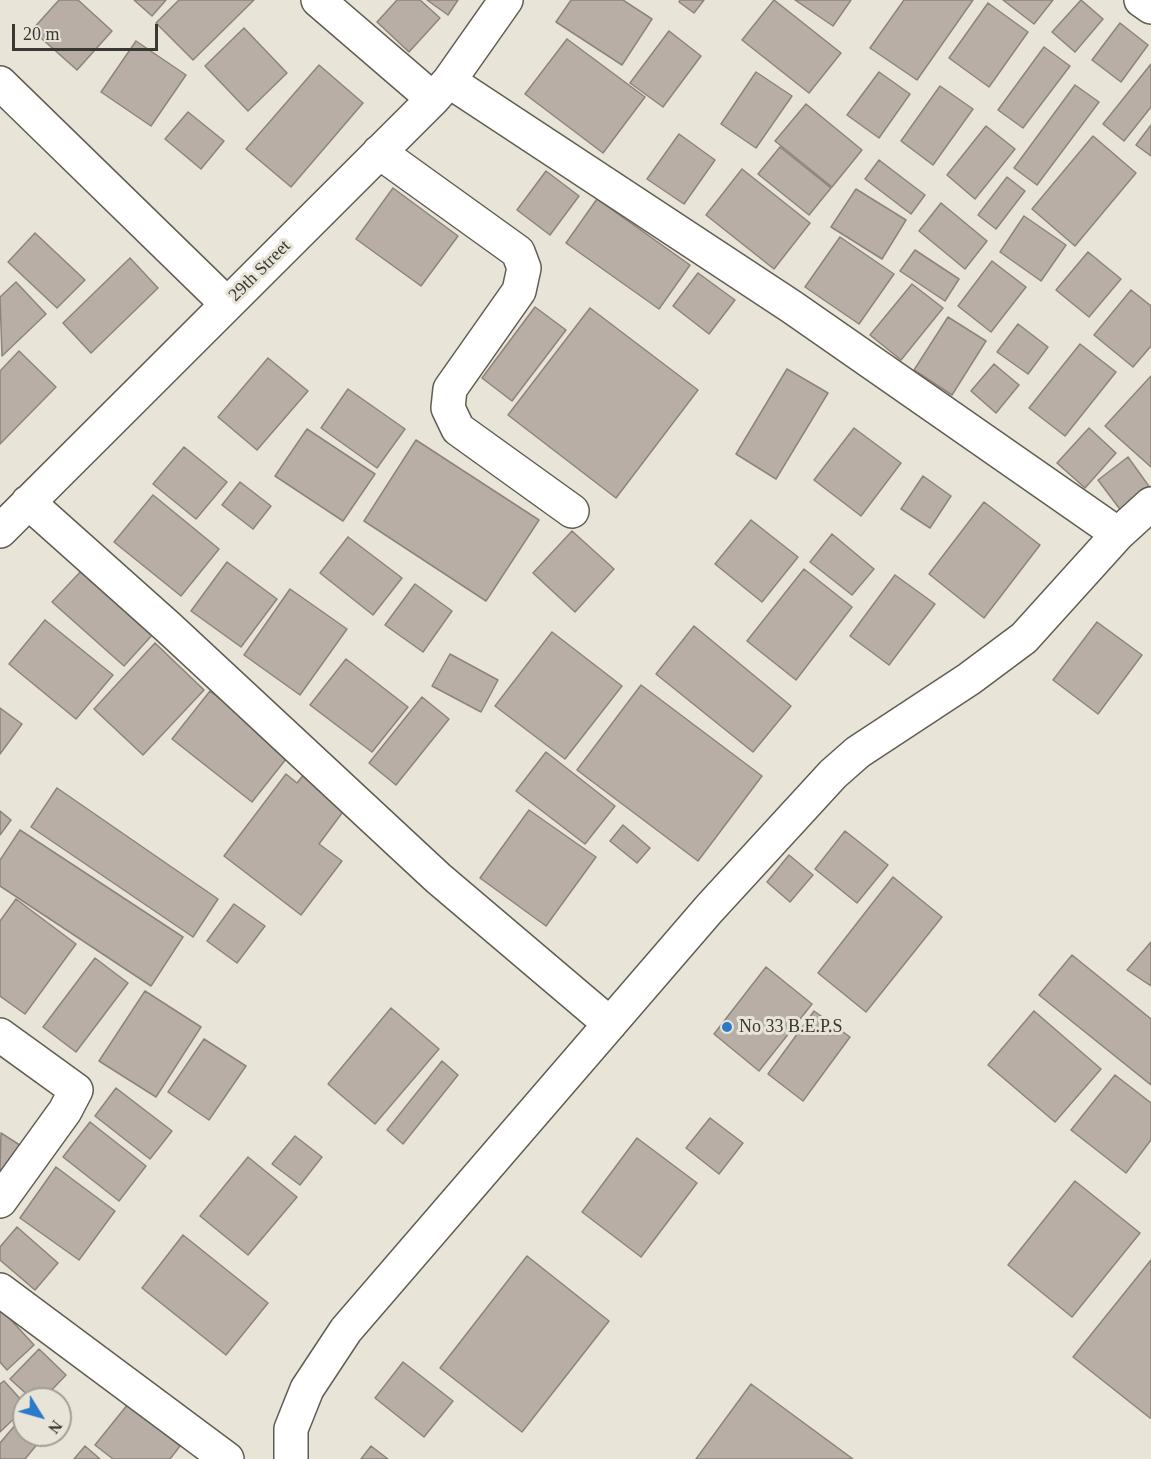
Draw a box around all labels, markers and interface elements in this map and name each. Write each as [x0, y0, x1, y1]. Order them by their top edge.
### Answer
scale bar [15, 12, 160, 50]
text: 20 m [23, 24, 60, 44]
street label: 29th Street [225, 236, 295, 306]
place label: No 33 B.E.P.S [739, 1016, 843, 1038]
marker: No 33 B.E.P.S [720, 1020, 734, 1034]
north arrow [12, 1387, 72, 1447]
text: N [45, 1417, 65, 1437]

